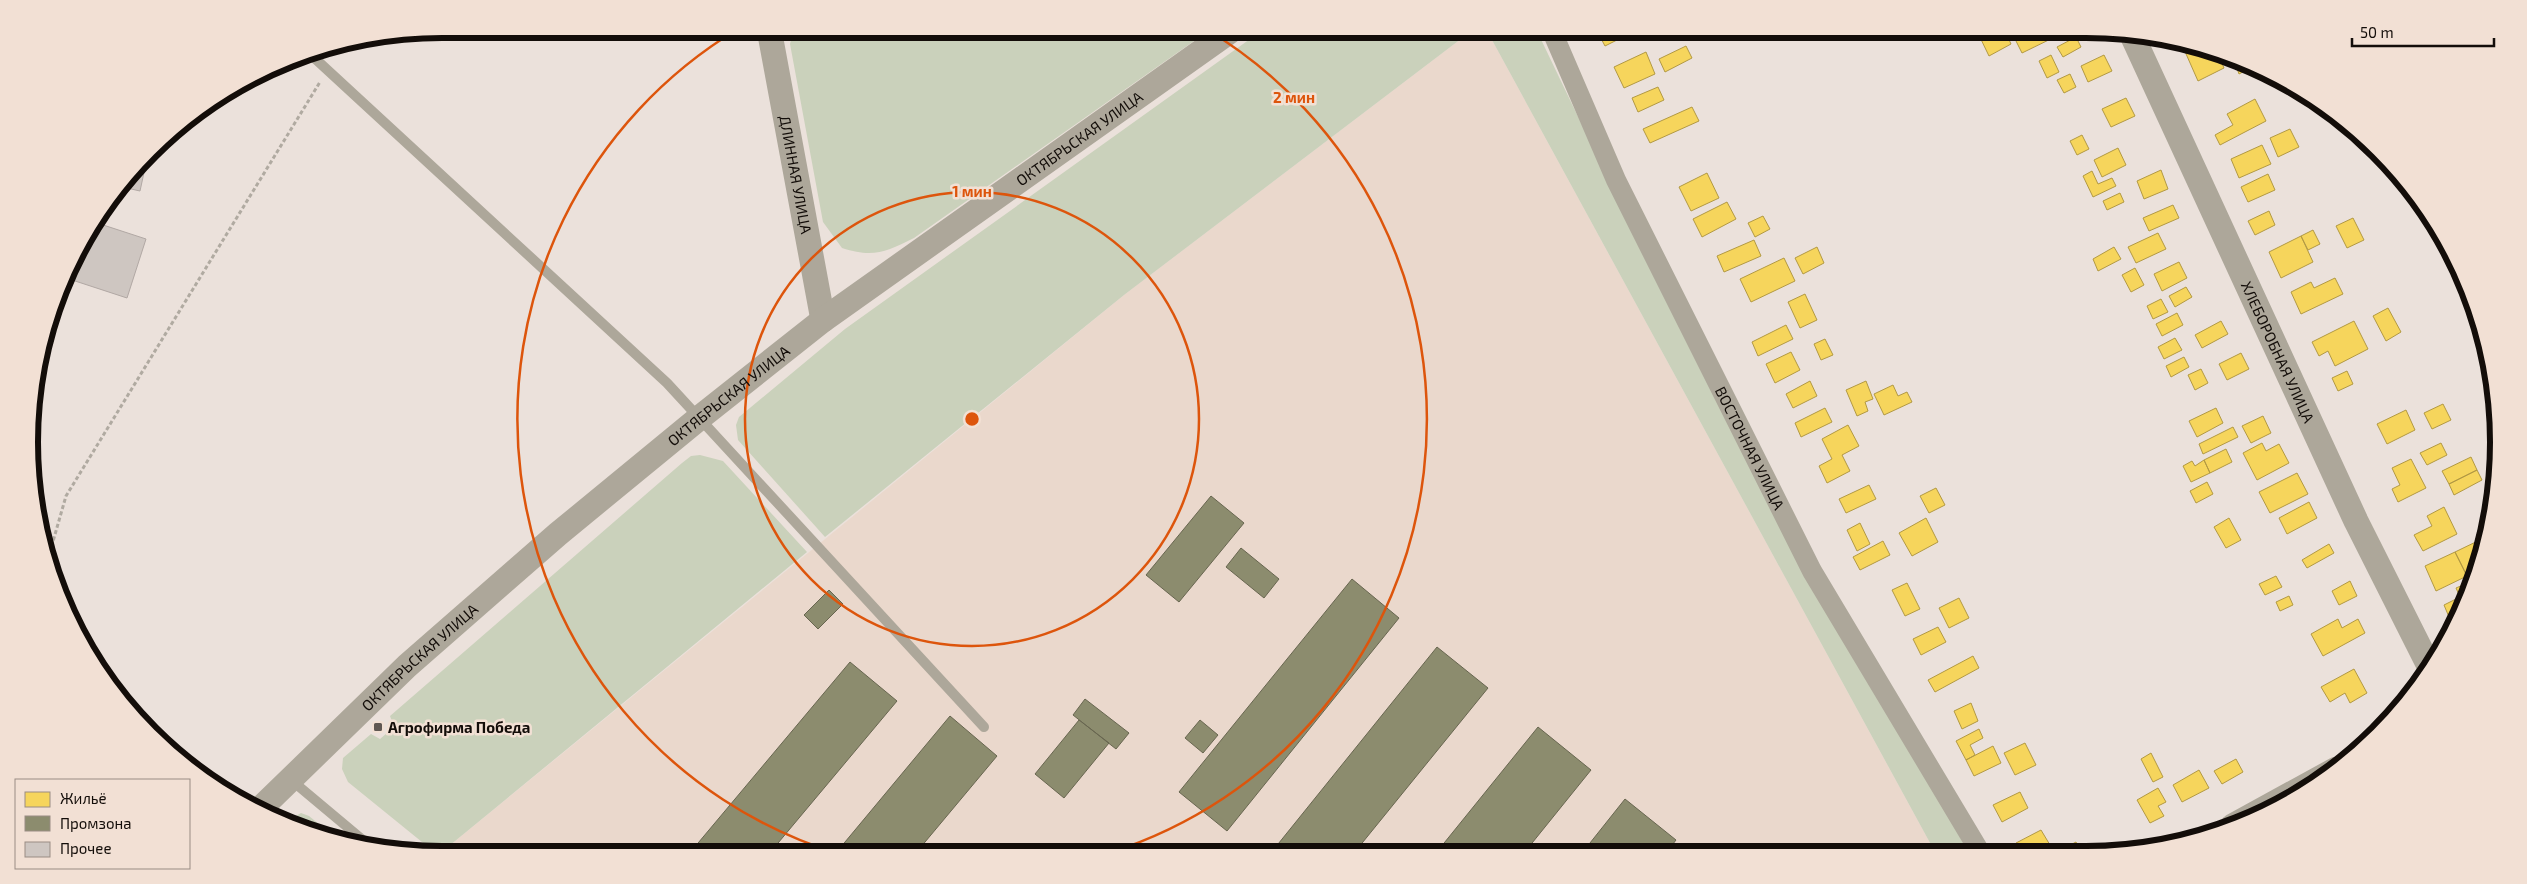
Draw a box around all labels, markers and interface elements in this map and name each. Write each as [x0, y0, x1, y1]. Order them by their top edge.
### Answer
scale bar [2352, 15, 2494, 47]
text: 50 m [2360, 23, 2394, 41]
street label: ОКТЯБРЬСКАЯ УЛИЦА [1012, 87, 1146, 189]
text: 2 мин [1273, 88, 1315, 106]
street label: ДЛИННАЯ УЛИЦА [776, 114, 816, 236]
text: 1 мин [952, 182, 992, 200]
street label: ХЛЕБОРОБНАЯ УЛИЦА [2238, 278, 2319, 426]
street label: ОКТЯБРЬСКАЯ УЛИЦА [664, 341, 794, 449]
street label: ВОСТОЧНАЯ УЛИЦА [1712, 383, 1789, 513]
centre of rings [963, 410, 981, 428]
street label: ОКТЯБРЬСКАЯ УЛИЦА [358, 599, 482, 714]
place label: Агрофирма Победа [388, 718, 530, 736]
marker: Агрофирма Победа [372, 721, 384, 733]
legend [15, 779, 190, 869]
text: Жильё [60, 789, 107, 807]
text: Промзона [60, 814, 132, 832]
text: Прочее [60, 839, 112, 857]

